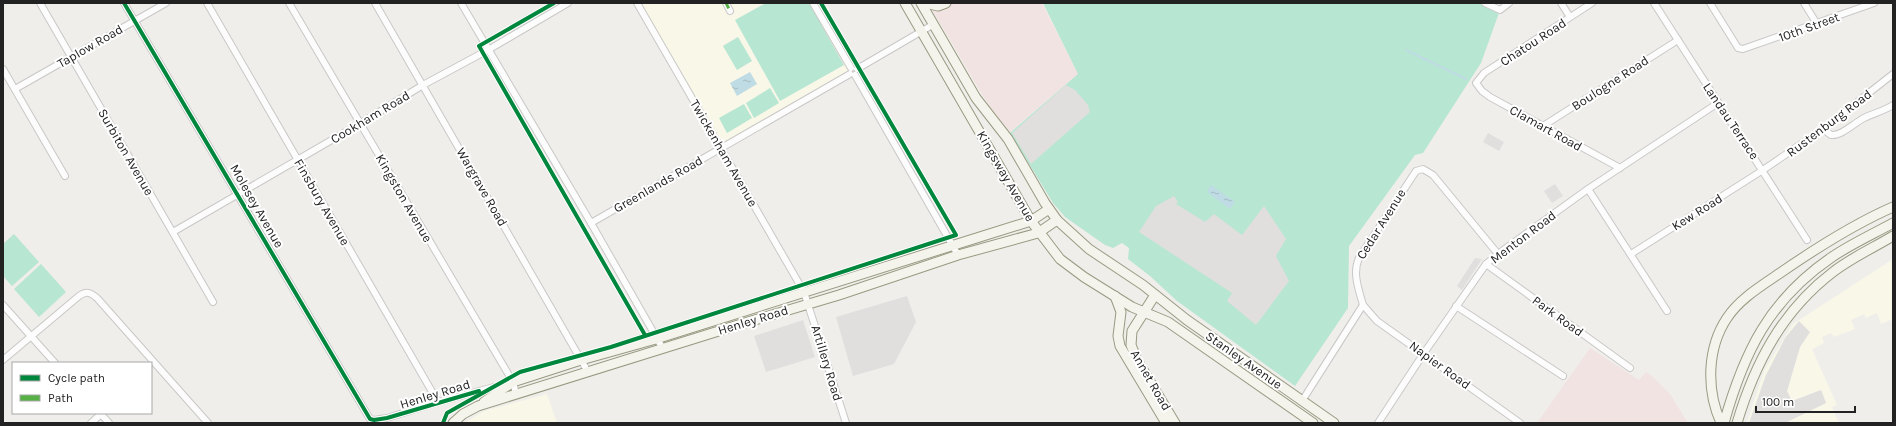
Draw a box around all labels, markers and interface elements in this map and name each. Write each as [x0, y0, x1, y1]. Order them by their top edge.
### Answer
street label: 10th Street [1777, 9, 1842, 45]
street label: Chatou Road [1497, 15, 1569, 69]
street label: Taplow Road [55, 21, 125, 71]
street label: Boulogne Road [1569, 53, 1651, 113]
street label: Landau Terrace [1700, 80, 1762, 162]
street label: Rustenburg Road [1784, 86, 1874, 160]
street label: Cookham Road [328, 87, 412, 147]
street label: Twickenham Avenue [687, 97, 761, 209]
street label: Clamart Road [1507, 102, 1585, 154]
street label: Surbiton Avenue [95, 106, 157, 198]
street label: Kingsway Avenue [974, 128, 1038, 224]
street label: Wargrave Road [453, 145, 511, 229]
street label: Kingston Avenue [373, 151, 436, 245]
street label: Greenlands Road [611, 152, 705, 216]
street label: Finsbury Avenue [291, 156, 353, 248]
street label: Molesey Avenue [227, 162, 287, 251]
street label: Cedar Avenue [1353, 186, 1409, 262]
street label: Kew Road [1669, 191, 1725, 233]
street label: Menton Road [1487, 207, 1559, 267]
street label: Park Road [1530, 292, 1586, 340]
street label: Henley Road [716, 302, 790, 338]
street label: Artillery Road [808, 323, 846, 403]
street label: Stanley Avenue [1203, 328, 1285, 392]
street label: Napier Road [1406, 338, 1474, 392]
street label: Annet Road [1128, 347, 1174, 413]
legend [12, 362, 152, 414]
text: Cycle path [48, 371, 105, 385]
street label: Henley Road [398, 376, 472, 412]
scale bar [1756, 388, 1855, 414]
text: Path [48, 391, 73, 405]
text: 100 m [1762, 395, 1794, 409]

